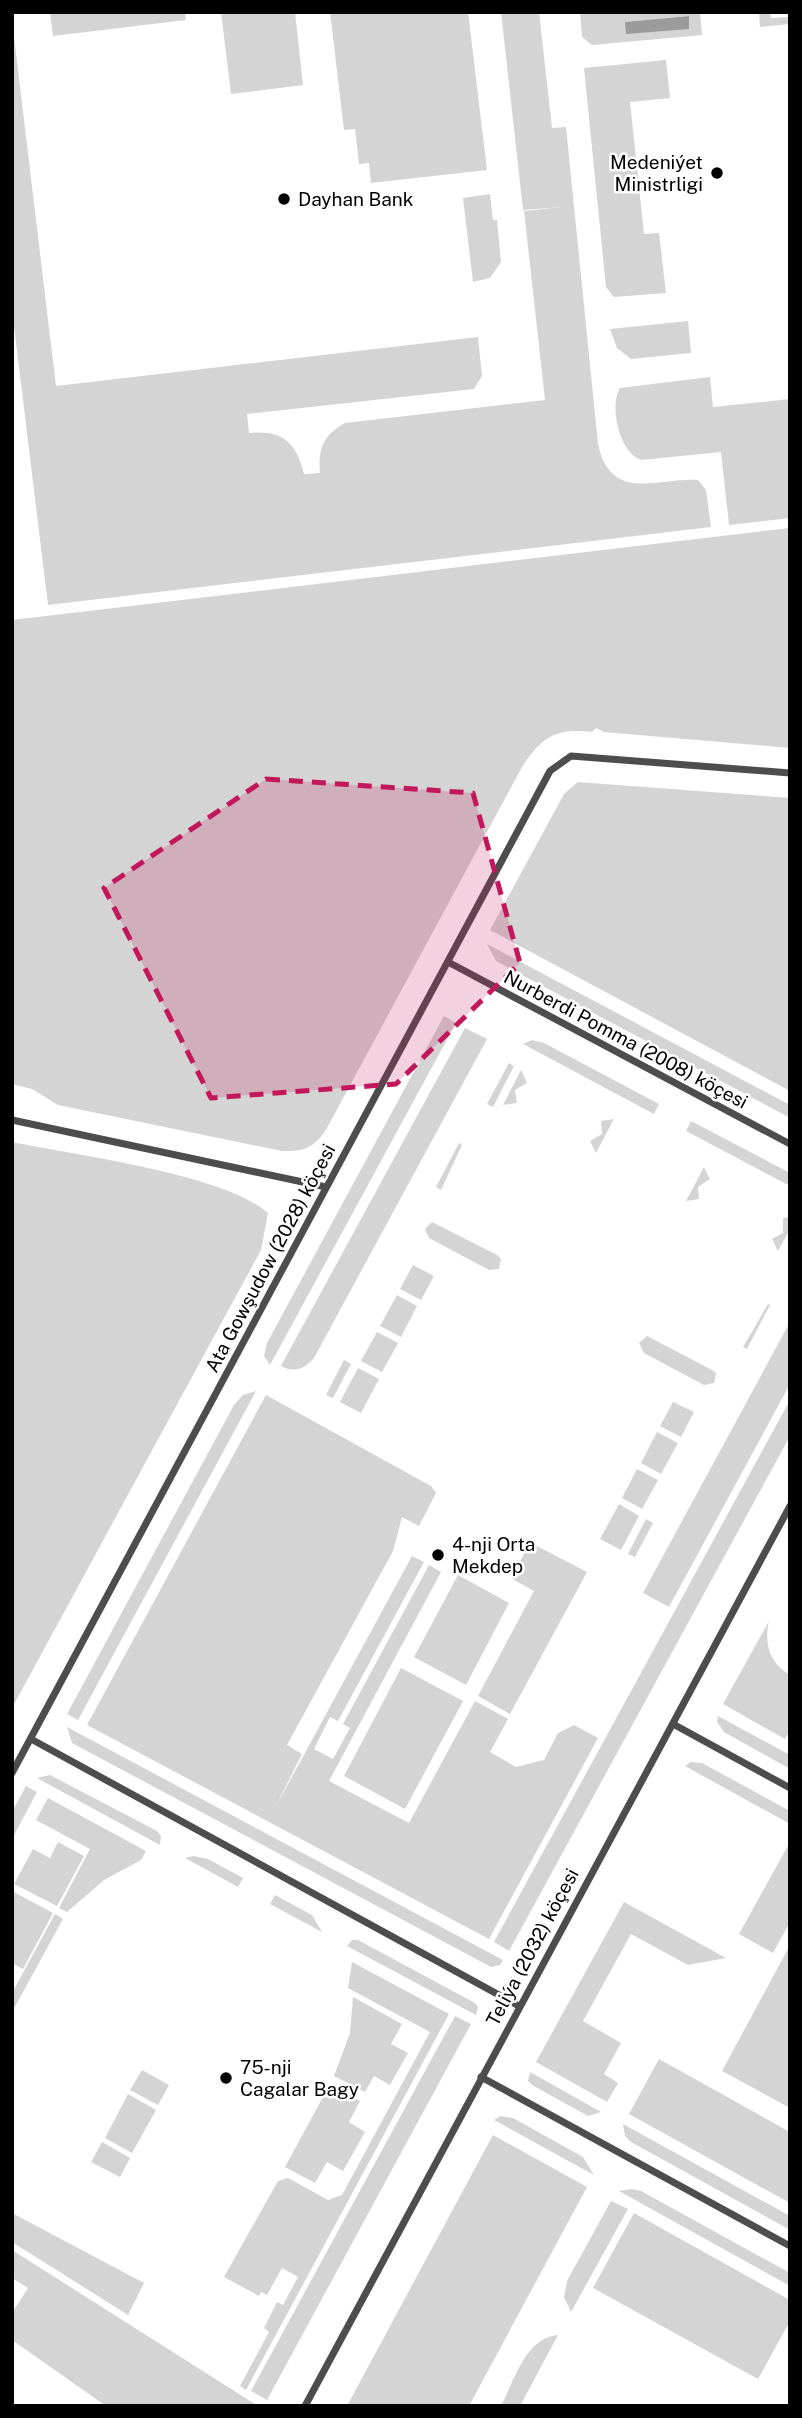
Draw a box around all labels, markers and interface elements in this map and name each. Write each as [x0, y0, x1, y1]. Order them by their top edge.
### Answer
place label: Medeniýet Ministrligi [610, 151, 703, 195]
marker: Medeniýet Ministrligi [709, 165, 725, 181]
place label: Dayhan Bank [298, 188, 414, 210]
marker: Dayhan Bank [276, 191, 292, 207]
street label: Nurberdi Pomma (2008) köçesi [500, 965, 752, 1113]
street label: Ata Gowşudow (2028) köçesi [200, 1140, 340, 1376]
place label: 4-nji Orta Mekdep [452, 1533, 535, 1577]
marker: 4-nji Orta Mekdep [430, 1547, 446, 1563]
street label: Teliýa (2032) köçesi [481, 1865, 583, 2029]
place label: 75-nji Cagalar Bagy [240, 2056, 359, 2100]
marker: 75-nji Cagalar Bagy [218, 2070, 234, 2086]

